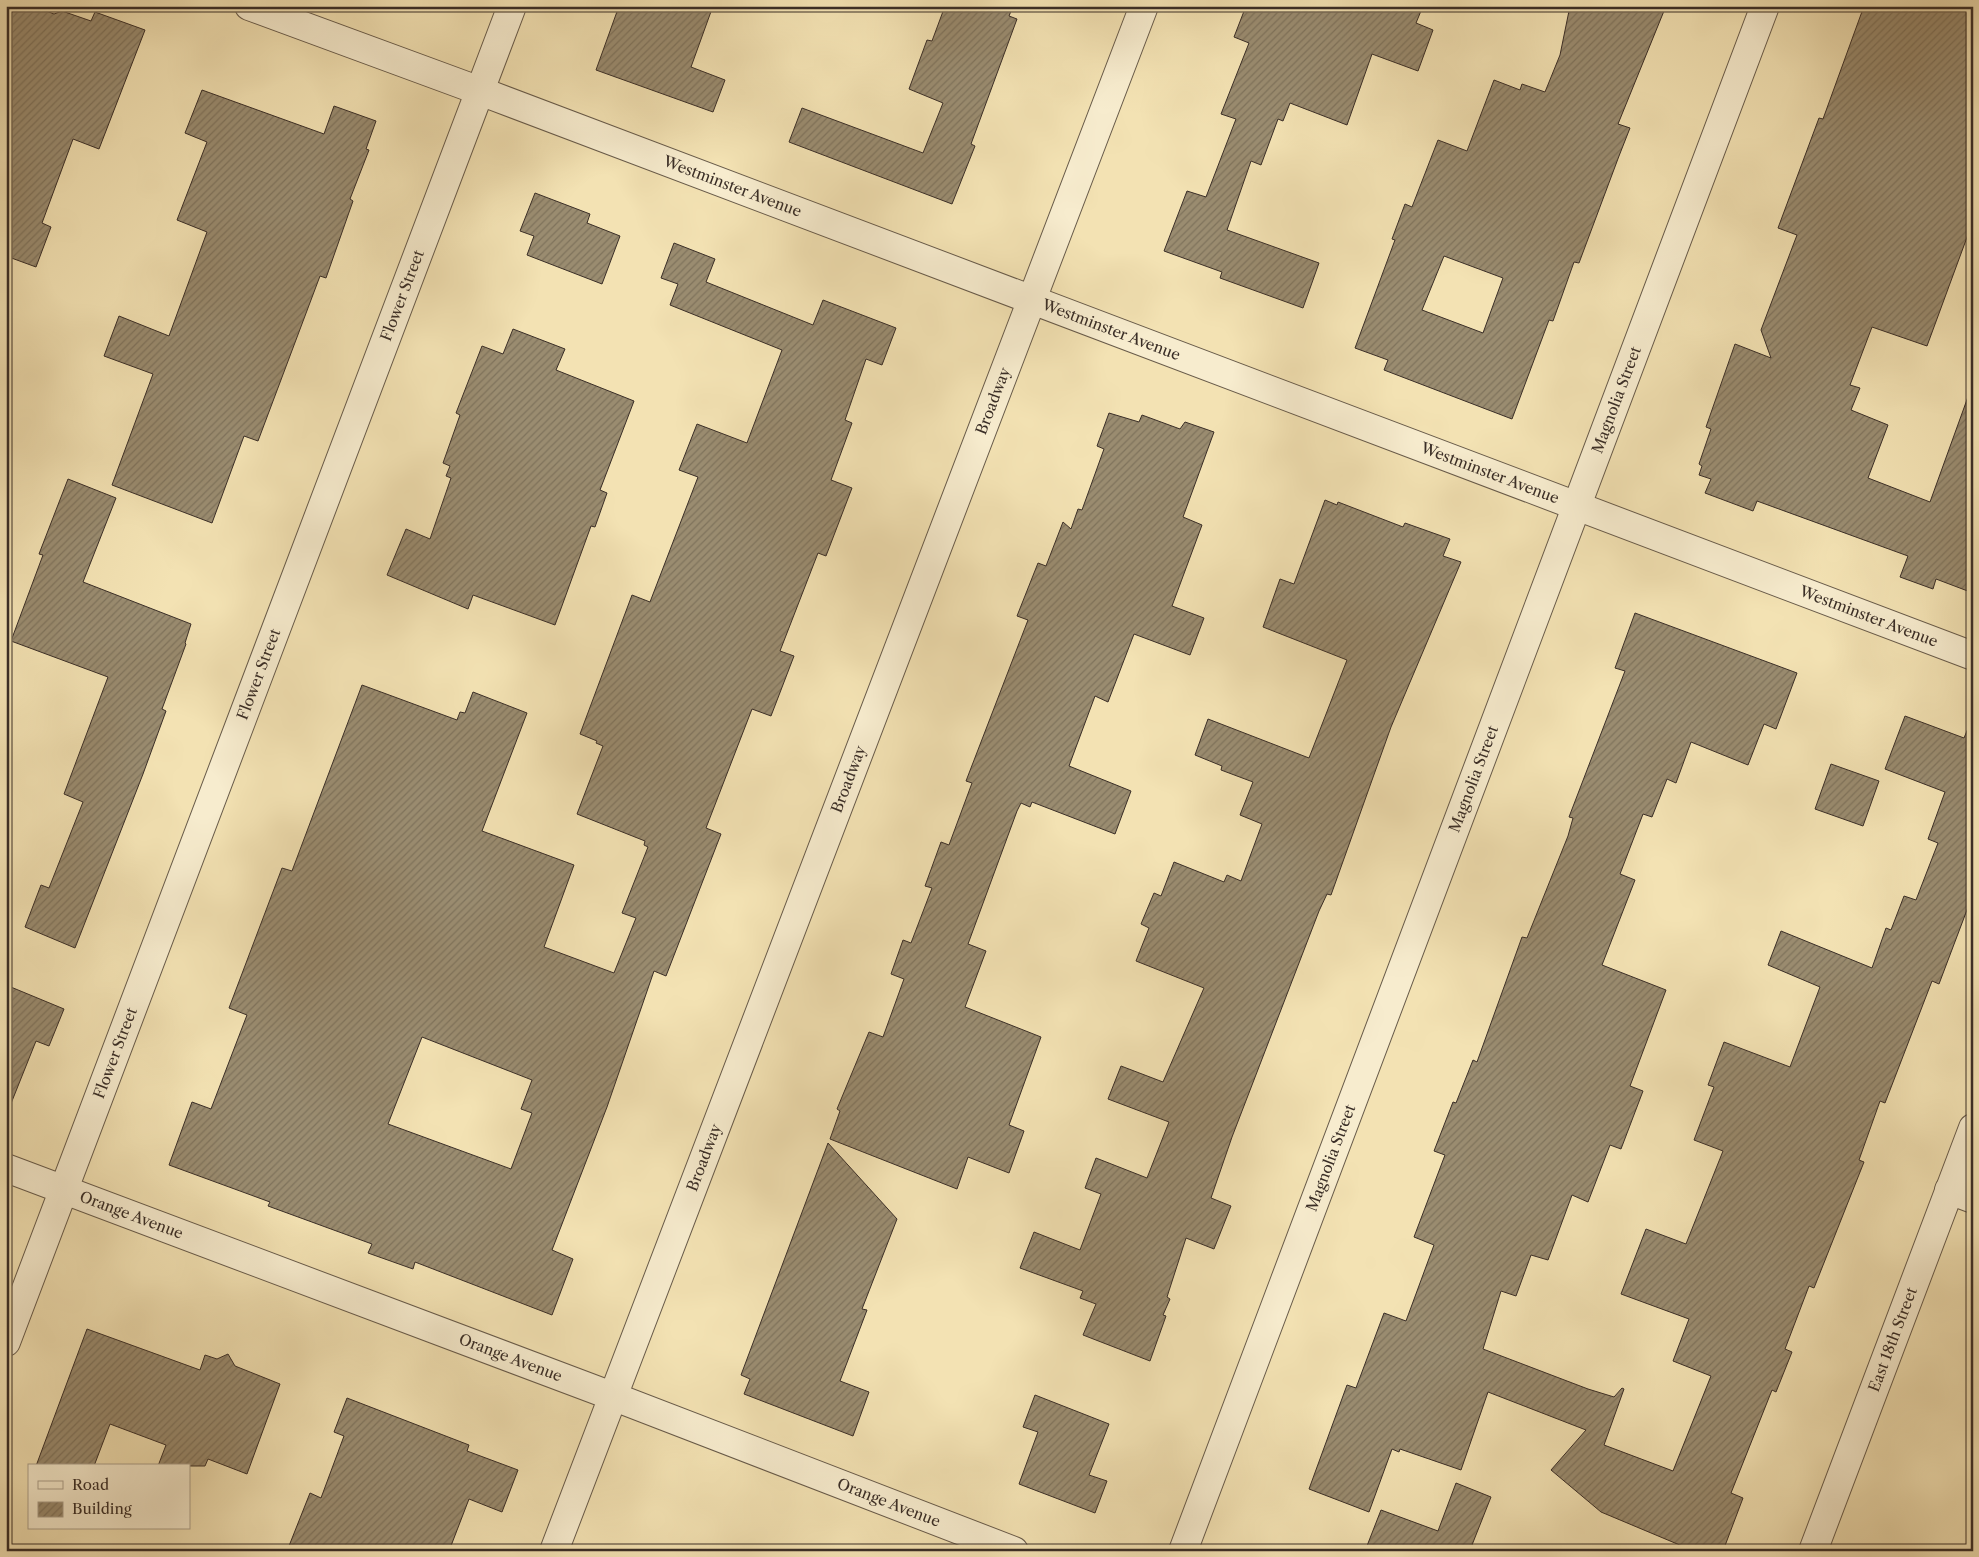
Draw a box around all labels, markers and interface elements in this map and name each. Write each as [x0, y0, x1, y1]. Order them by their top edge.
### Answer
street label: Westminster Avenue [660, 151, 804, 221]
street label: Flower Street [376, 246, 428, 344]
street label: Westminster Avenue [1039, 294, 1183, 364]
street label: Magnolia Street [1587, 343, 1645, 456]
street label: Broadway [971, 364, 1014, 437]
street label: Westminster Avenue [1417, 438, 1562, 507]
street label: Westminster Avenue [1796, 581, 1941, 651]
street label: Flower Street [233, 625, 285, 722]
street label: Magnolia Street [1445, 722, 1502, 835]
street label: Broadway [827, 742, 870, 816]
street label: Flower Street [89, 1004, 141, 1101]
street label: Magnolia Street [1302, 1101, 1360, 1214]
street label: Broadway [682, 1121, 725, 1194]
street label: Orange Avenue [77, 1187, 186, 1243]
street label: East 18th Street [1864, 1284, 1921, 1394]
street label: Orange Avenue [456, 1329, 565, 1385]
legend [28, 1464, 190, 1530]
street label: Orange Avenue [835, 1474, 943, 1531]
text: Road [72, 1475, 109, 1494]
text: Building [72, 1499, 132, 1518]

